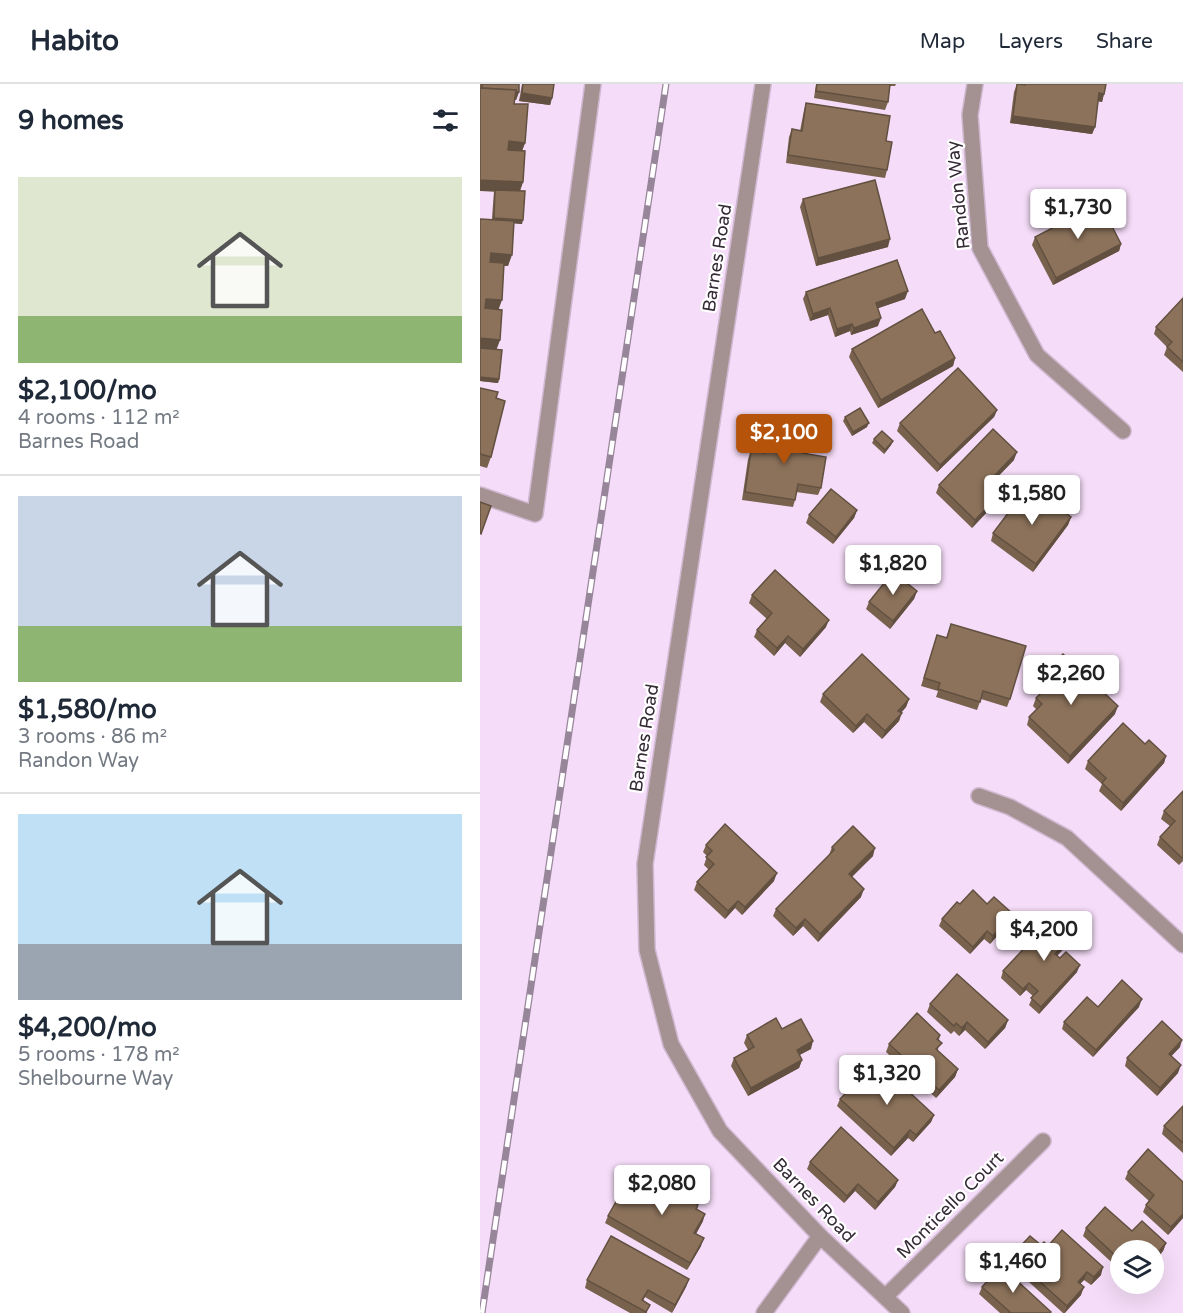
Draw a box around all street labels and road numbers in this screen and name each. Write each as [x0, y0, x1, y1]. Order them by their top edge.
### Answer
street label: Randon Way [941, 139, 975, 250]
street label: Barnes Road [698, 202, 736, 314]
street label: Barnes Road [625, 682, 663, 794]
street label: Monticello Court [892, 1147, 1008, 1263]
street label: Barnes Road [768, 1153, 860, 1247]

